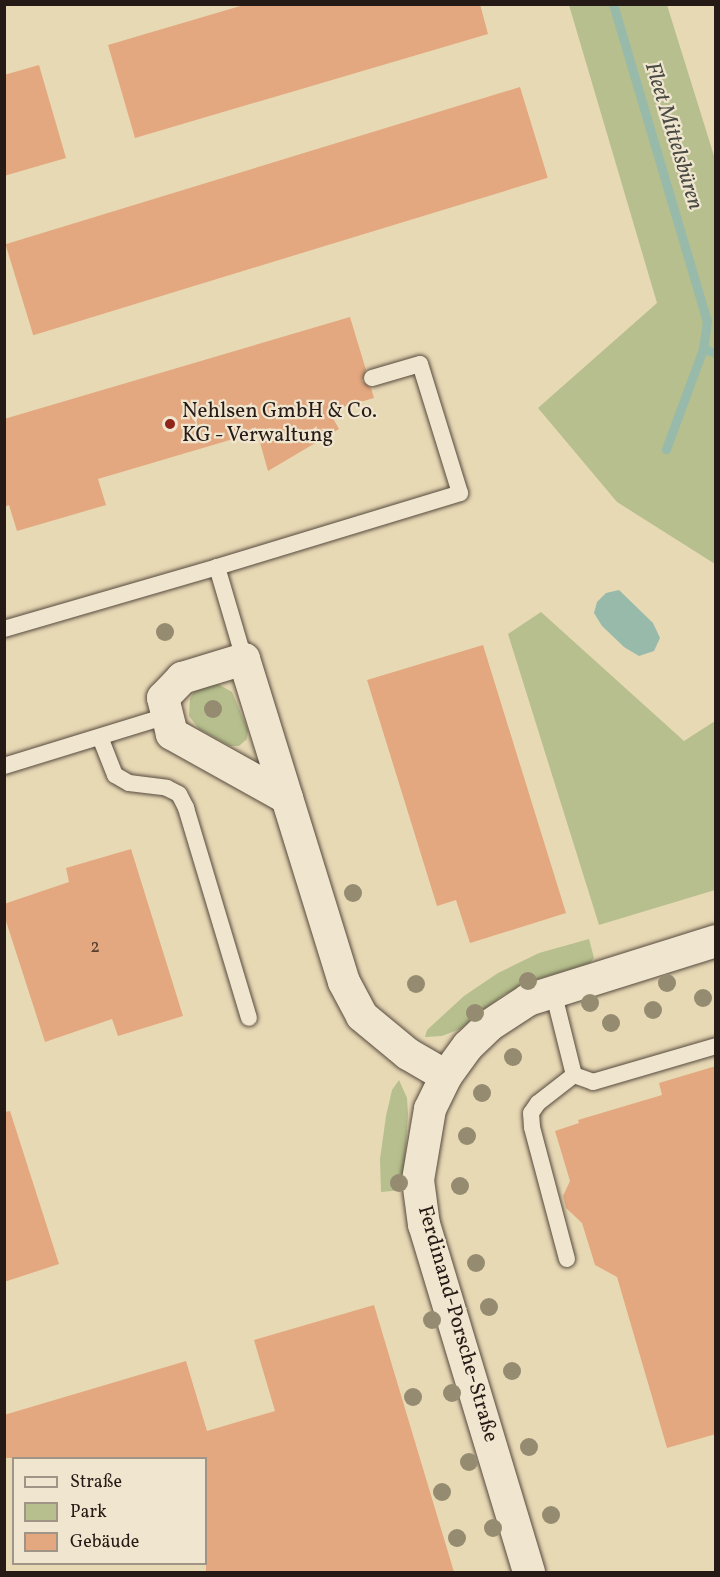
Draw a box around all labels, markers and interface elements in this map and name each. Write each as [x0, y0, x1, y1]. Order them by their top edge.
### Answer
water label: Fleet Mittelsbüren [638, 59, 708, 213]
place label: Nehlsen GmbH & Co. KG - Verwaltung [182, 399, 377, 449]
marker: Nehlsen GmbH & Co. KG - Verwaltung [163, 417, 177, 431]
house number: 2 [90, 937, 100, 959]
street label: Ferdinand-Porsche-Straße [411, 1203, 503, 1445]
legend [12, 1457, 207, 1565]
text: Straße [70, 1470, 122, 1495]
text: Park [70, 1500, 107, 1525]
text: Gebäude [70, 1530, 139, 1555]

